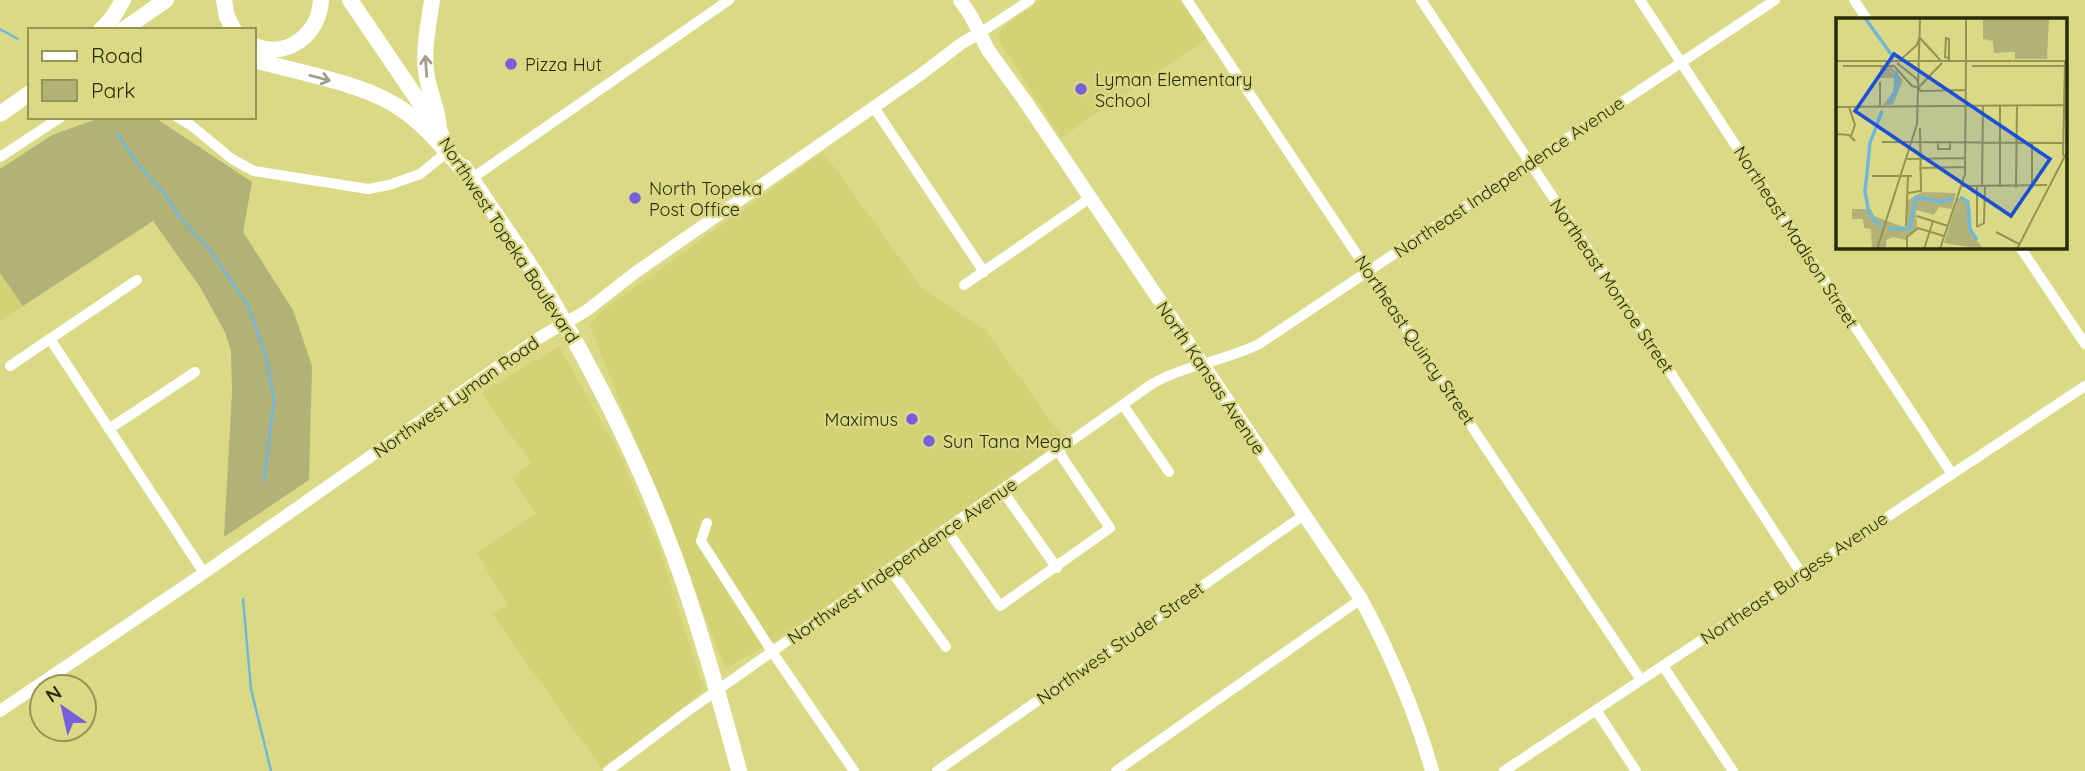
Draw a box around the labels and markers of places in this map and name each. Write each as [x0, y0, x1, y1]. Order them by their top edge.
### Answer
place label: Pizza Hut [525, 53, 602, 76]
marker: Pizza Hut [503, 56, 519, 72]
place label: Lyman Elementary School [1095, 68, 1253, 112]
marker: Lyman Elementary School [1073, 81, 1089, 97]
place label: North Topeka Post Office [649, 177, 762, 221]
marker: North Topeka Post Office [627, 190, 643, 206]
place label: Maximus [825, 408, 898, 431]
marker: Maximus [904, 411, 920, 427]
place label: Sun Tana Mega [943, 430, 1072, 453]
marker: Sun Tana Mega [921, 433, 937, 449]

